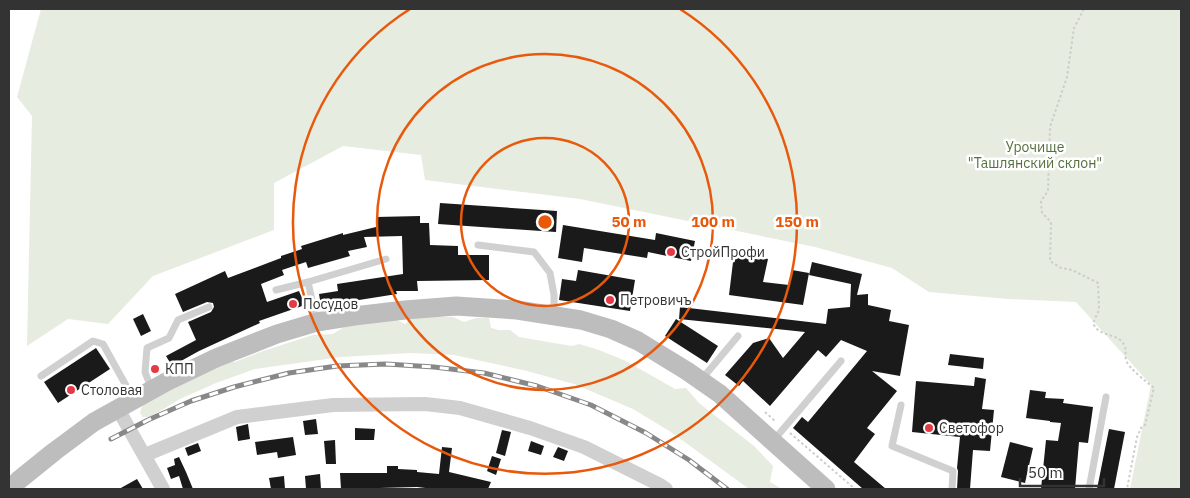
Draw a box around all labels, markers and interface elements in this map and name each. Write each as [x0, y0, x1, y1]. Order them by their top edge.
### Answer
park label: Урочище "Ташлянский склон" [968, 138, 1102, 172]
text: 50 m [612, 212, 646, 231]
text: 100 m [691, 212, 735, 231]
text: 150 m [775, 212, 819, 231]
centre of rings [536, 213, 554, 231]
place label: СтройПрофи [681, 243, 765, 261]
marker: СтройПрофи [665, 246, 677, 258]
place label: Петровичъ [620, 291, 692, 309]
marker: Петровичъ [604, 294, 616, 306]
place label: Посудов [303, 295, 358, 313]
marker: Посудов [287, 298, 299, 310]
place label: КПП [165, 360, 194, 378]
marker: КПП [149, 363, 161, 375]
place label: Столовая [81, 381, 142, 399]
marker: Столовая [65, 384, 77, 396]
place label: Светофор [939, 419, 1004, 437]
marker: Светофор [923, 422, 935, 434]
scale bar [1020, 456, 1104, 488]
text: 50 m [1028, 463, 1063, 482]

